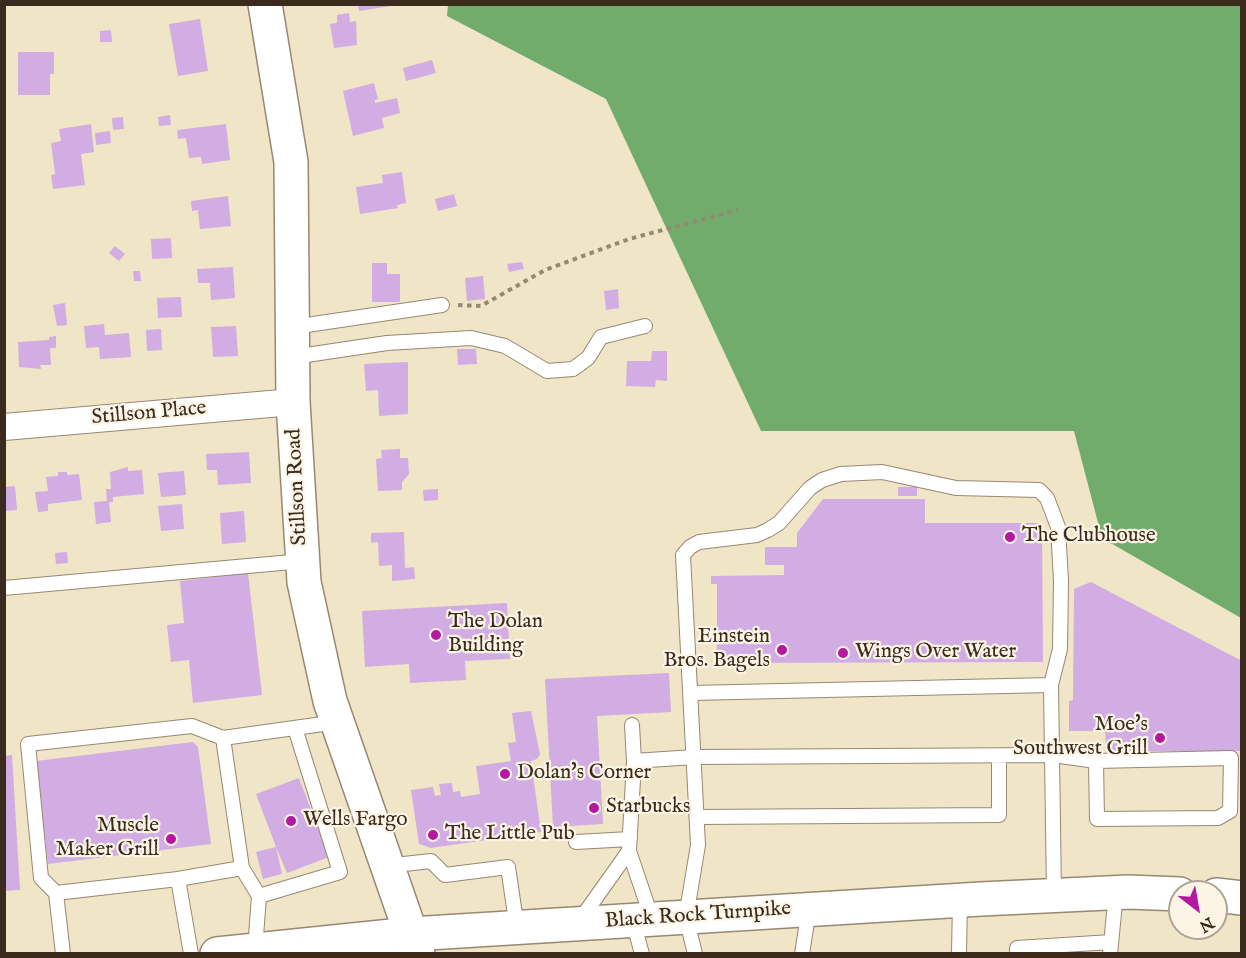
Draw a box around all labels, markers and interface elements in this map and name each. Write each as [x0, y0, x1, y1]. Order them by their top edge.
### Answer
street label: Stillson Place [91, 396, 207, 432]
street label: Stillson Road [282, 428, 314, 546]
place label: The Clubhouse [1022, 524, 1156, 550]
marker: The Clubhouse [1003, 530, 1017, 544]
place label: The Dolan Building [448, 610, 543, 660]
place label: Einstein Bros. Bagels [663, 625, 770, 675]
marker: The Dolan Building [429, 628, 443, 642]
place label: Wings Over Water [855, 640, 1016, 666]
marker: Einstein Bros. Bagels [775, 643, 789, 657]
marker: Wings Over Water [836, 646, 850, 660]
place label: Moe's Southwest Grill [1013, 713, 1148, 763]
marker: Moe's Southwest Grill [1153, 731, 1167, 745]
place label: Dolan's Corner [517, 761, 651, 787]
marker: Dolan's Corner [498, 767, 512, 781]
place label: Starbucks [606, 795, 690, 821]
marker: Starbucks [587, 801, 601, 815]
place label: Wells Fargo [303, 808, 408, 834]
place label: Muscle Maker Grill [56, 814, 159, 864]
marker: Wells Fargo [284, 814, 298, 828]
place label: The Little Pub [445, 822, 575, 848]
marker: The Little Pub [426, 828, 440, 842]
marker: Muscle Maker Grill [164, 832, 178, 846]
north arrow [1168, 880, 1228, 940]
street label: Black Rock Turnpike [604, 897, 792, 935]
text: N [1195, 912, 1217, 936]

